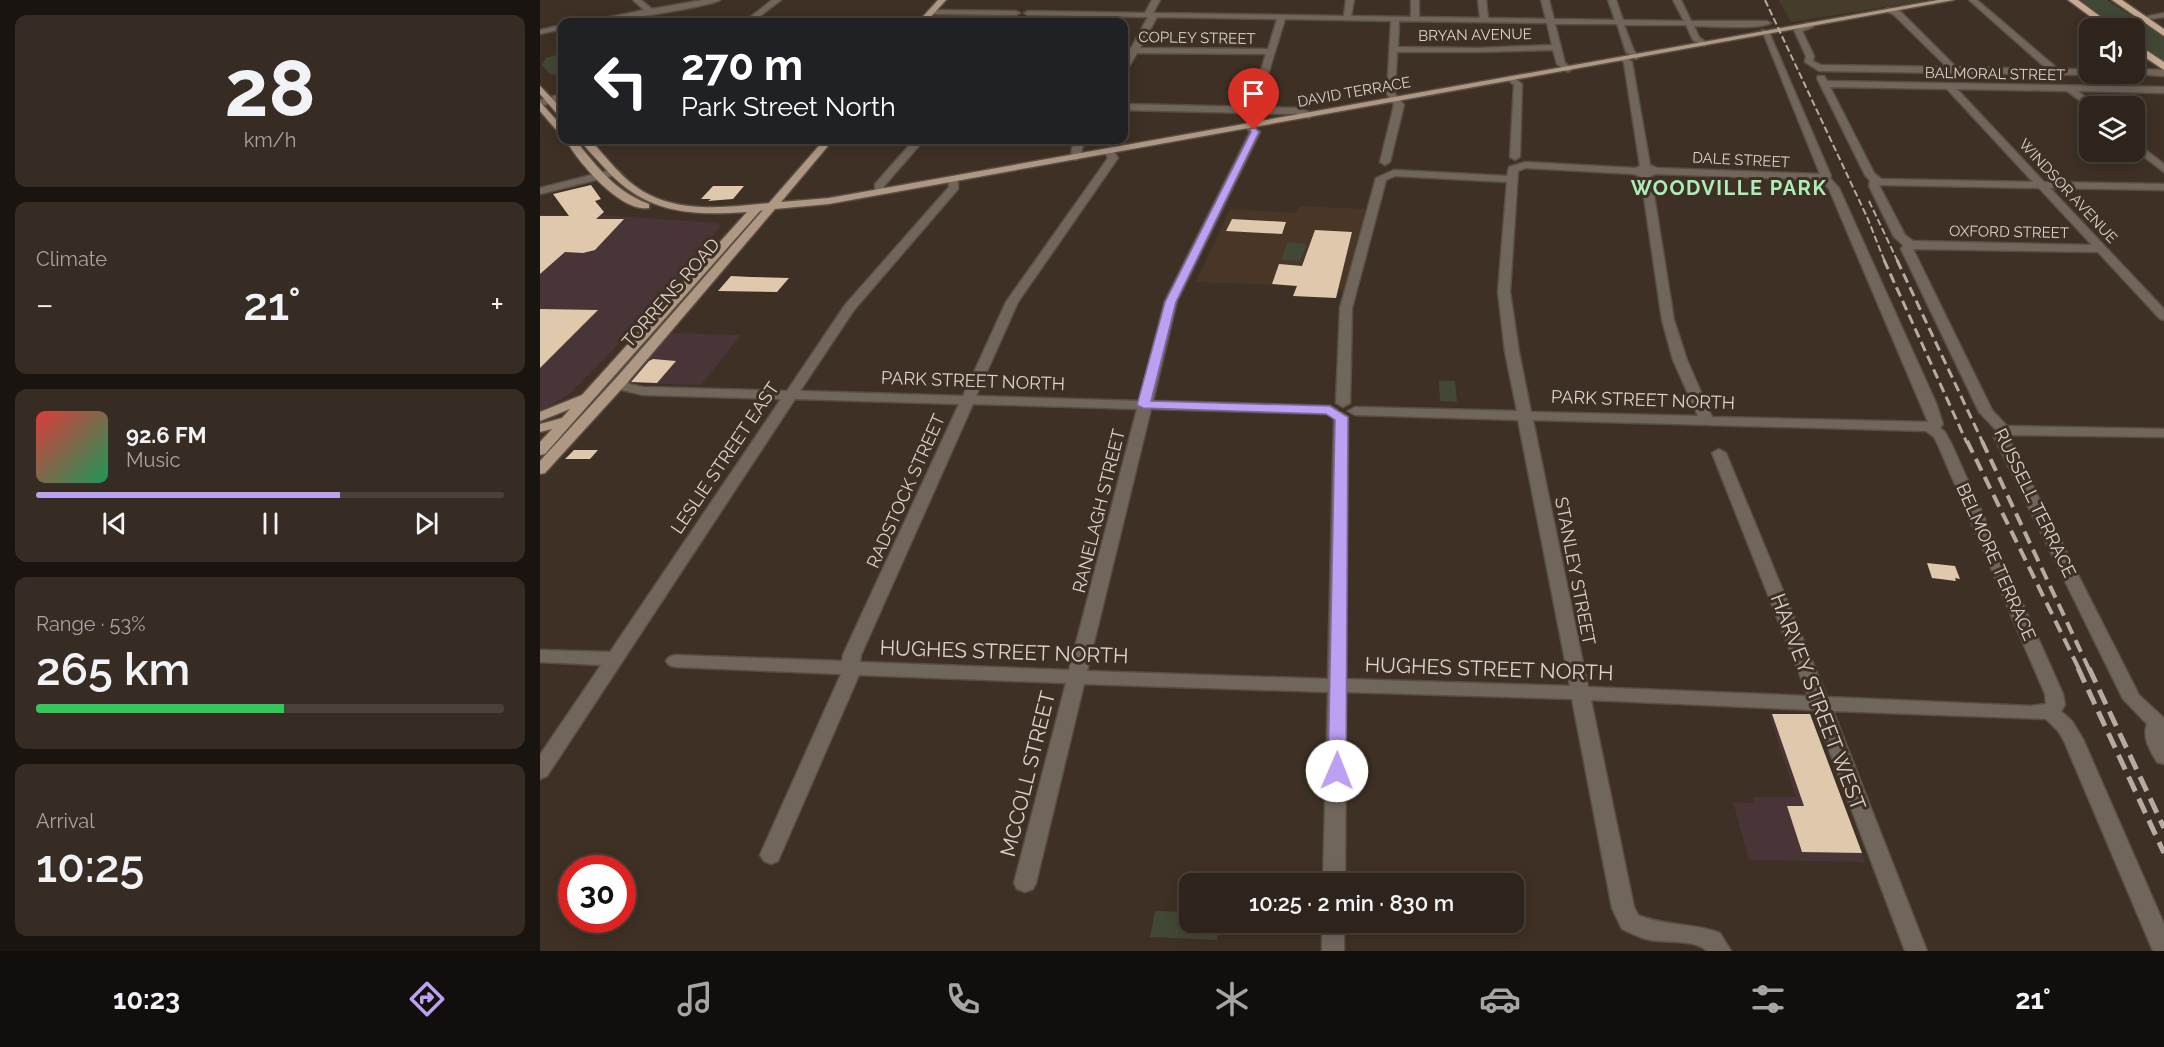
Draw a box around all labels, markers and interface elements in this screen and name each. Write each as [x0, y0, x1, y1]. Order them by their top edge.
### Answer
map controls [2079, 18, 2145, 162]
button: sound [2079, 18, 2145, 84]
street label: BRYAN AVENUE [1418, 25, 1532, 45]
street label: COPLEY STREET [1138, 28, 1256, 48]
text: 270 m [681, 41, 803, 90]
icon: left [582, 42, 660, 120]
text: 28 [224, 43, 316, 134]
street label: BALMORAL STREET [1925, 64, 2065, 84]
pin [1228, 68, 1279, 130]
street label: DAVID TERRACE [1296, 73, 1412, 111]
icon: arrive [1237, 77, 1270, 110]
text: Park Street North [681, 91, 896, 122]
button: layers [2079, 96, 2145, 162]
text: km/h [244, 128, 296, 152]
street label: WINDSOR AVENUE [2015, 135, 2121, 247]
street label: DALE STREET [1692, 148, 1790, 172]
district label: WOODVILLE PARK [1631, 176, 1827, 200]
street label: OXFORD STREET [1949, 222, 2069, 242]
street label: TORRENS ROAD [617, 234, 724, 352]
text: Climate [36, 247, 107, 271]
text: 21° [243, 278, 301, 331]
text: − [36, 285, 54, 324]
text: + [490, 285, 504, 324]
street label: PARK STREET NORTH [881, 367, 1065, 394]
street label: LESLIE STREET EAST [666, 378, 783, 537]
street label: PARK STREET NORTH [1551, 386, 1735, 413]
street label: RADSTOCK STREET [862, 410, 949, 571]
text: 92.6 FM [126, 422, 207, 448]
street label: RUSSELL TERRACE [1990, 425, 2081, 581]
street label: RANELAGH STREET [1068, 427, 1129, 595]
text: Music [126, 448, 180, 472]
street label: BELMORE TERRACE [1952, 480, 2041, 644]
street label: STANLEY STREET [1551, 495, 1600, 647]
icon: previous [98, 507, 131, 540]
icon: pause [254, 507, 287, 540]
icon: next [410, 507, 443, 540]
street label: HARVEY STREET WEST [1766, 590, 1871, 814]
text: Range · 53% [36, 612, 145, 636]
street label: HUGHES STREET NORTH [879, 635, 1129, 668]
text: 265 km [36, 643, 190, 696]
street label: HUGHES STREET NORTH [1364, 652, 1614, 685]
street label: MCCOLL STREET [995, 688, 1060, 859]
position arrow [1305, 739, 1369, 803]
text: Arrival [36, 809, 95, 833]
text: 10:25 [36, 840, 144, 893]
speed limit sign: 30 [558, 855, 636, 933]
text: 10:25 · 2 min · 830 m [1249, 890, 1454, 916]
icon: directions [406, 978, 448, 1020]
icon: music [674, 978, 716, 1020]
icon: phone [942, 978, 984, 1020]
icon: climate [1211, 978, 1253, 1020]
icon: car [1479, 978, 1521, 1020]
icon: filters [1747, 978, 1789, 1020]
text: 10:23 [113, 984, 180, 1015]
text: 21° [2015, 984, 2051, 1015]

